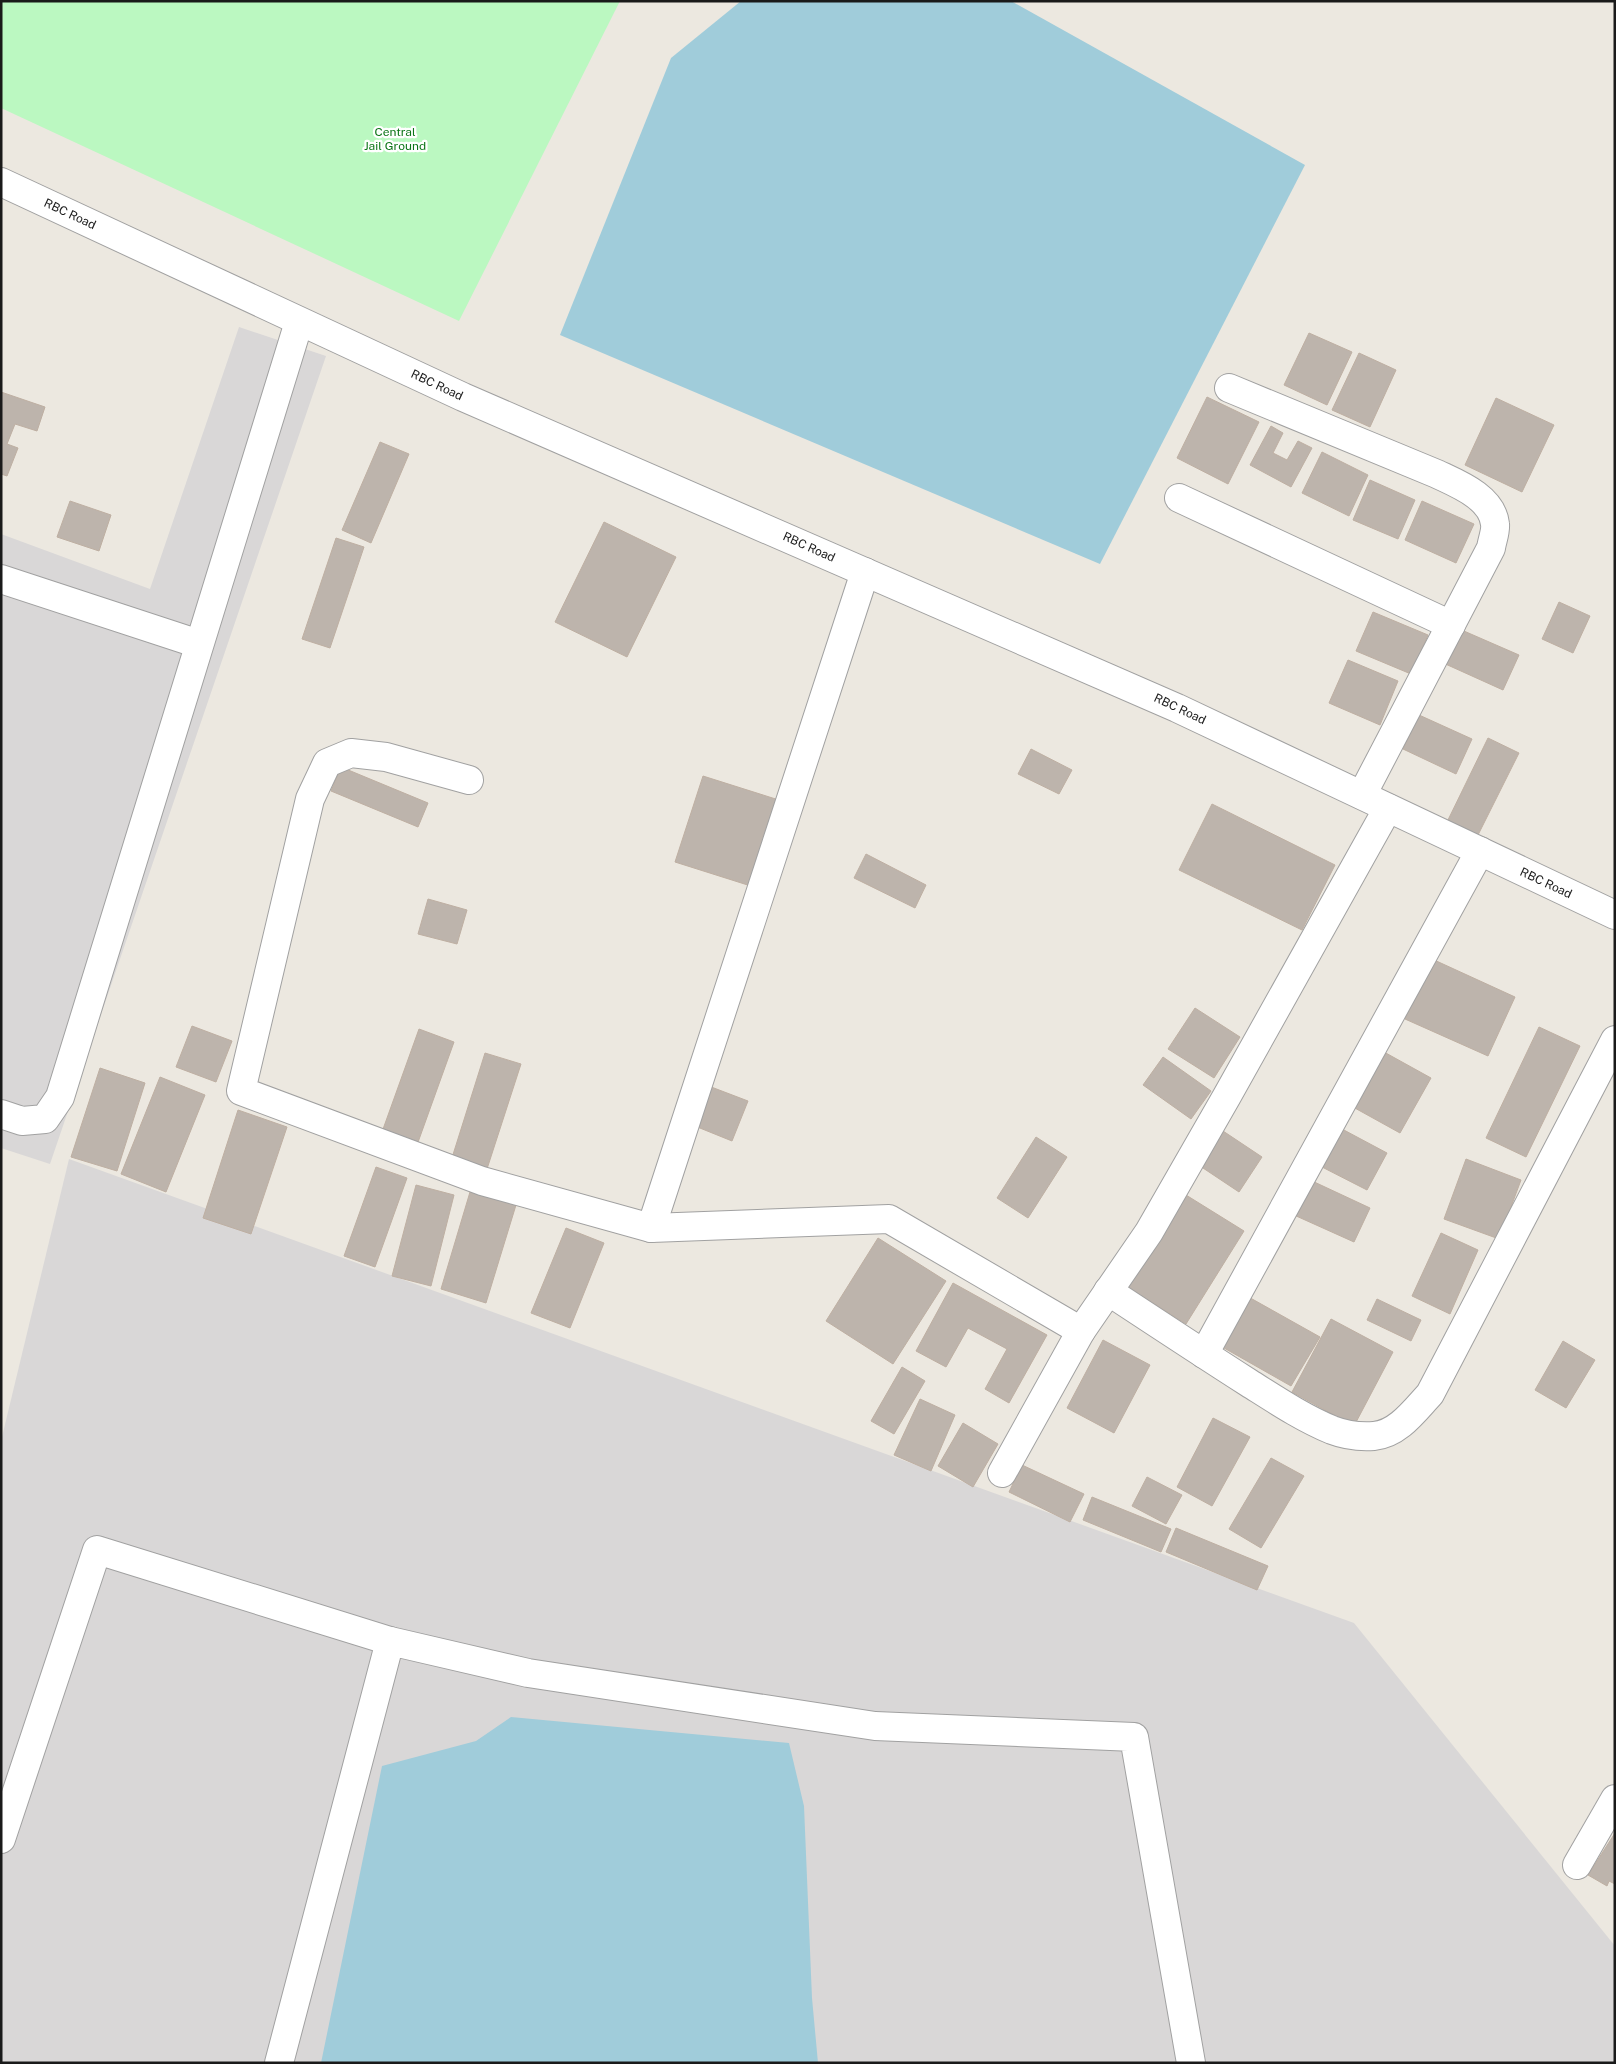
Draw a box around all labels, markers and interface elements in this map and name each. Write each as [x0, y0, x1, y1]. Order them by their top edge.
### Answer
park label: Central Jail Ground [364, 125, 426, 153]
street label: RBC Road [42, 196, 98, 232]
street label: RBC Road [409, 367, 465, 403]
street label: RBC Road [781, 529, 837, 565]
street label: RBC Road [1152, 691, 1208, 727]
street label: RBC Road [1518, 865, 1574, 901]

